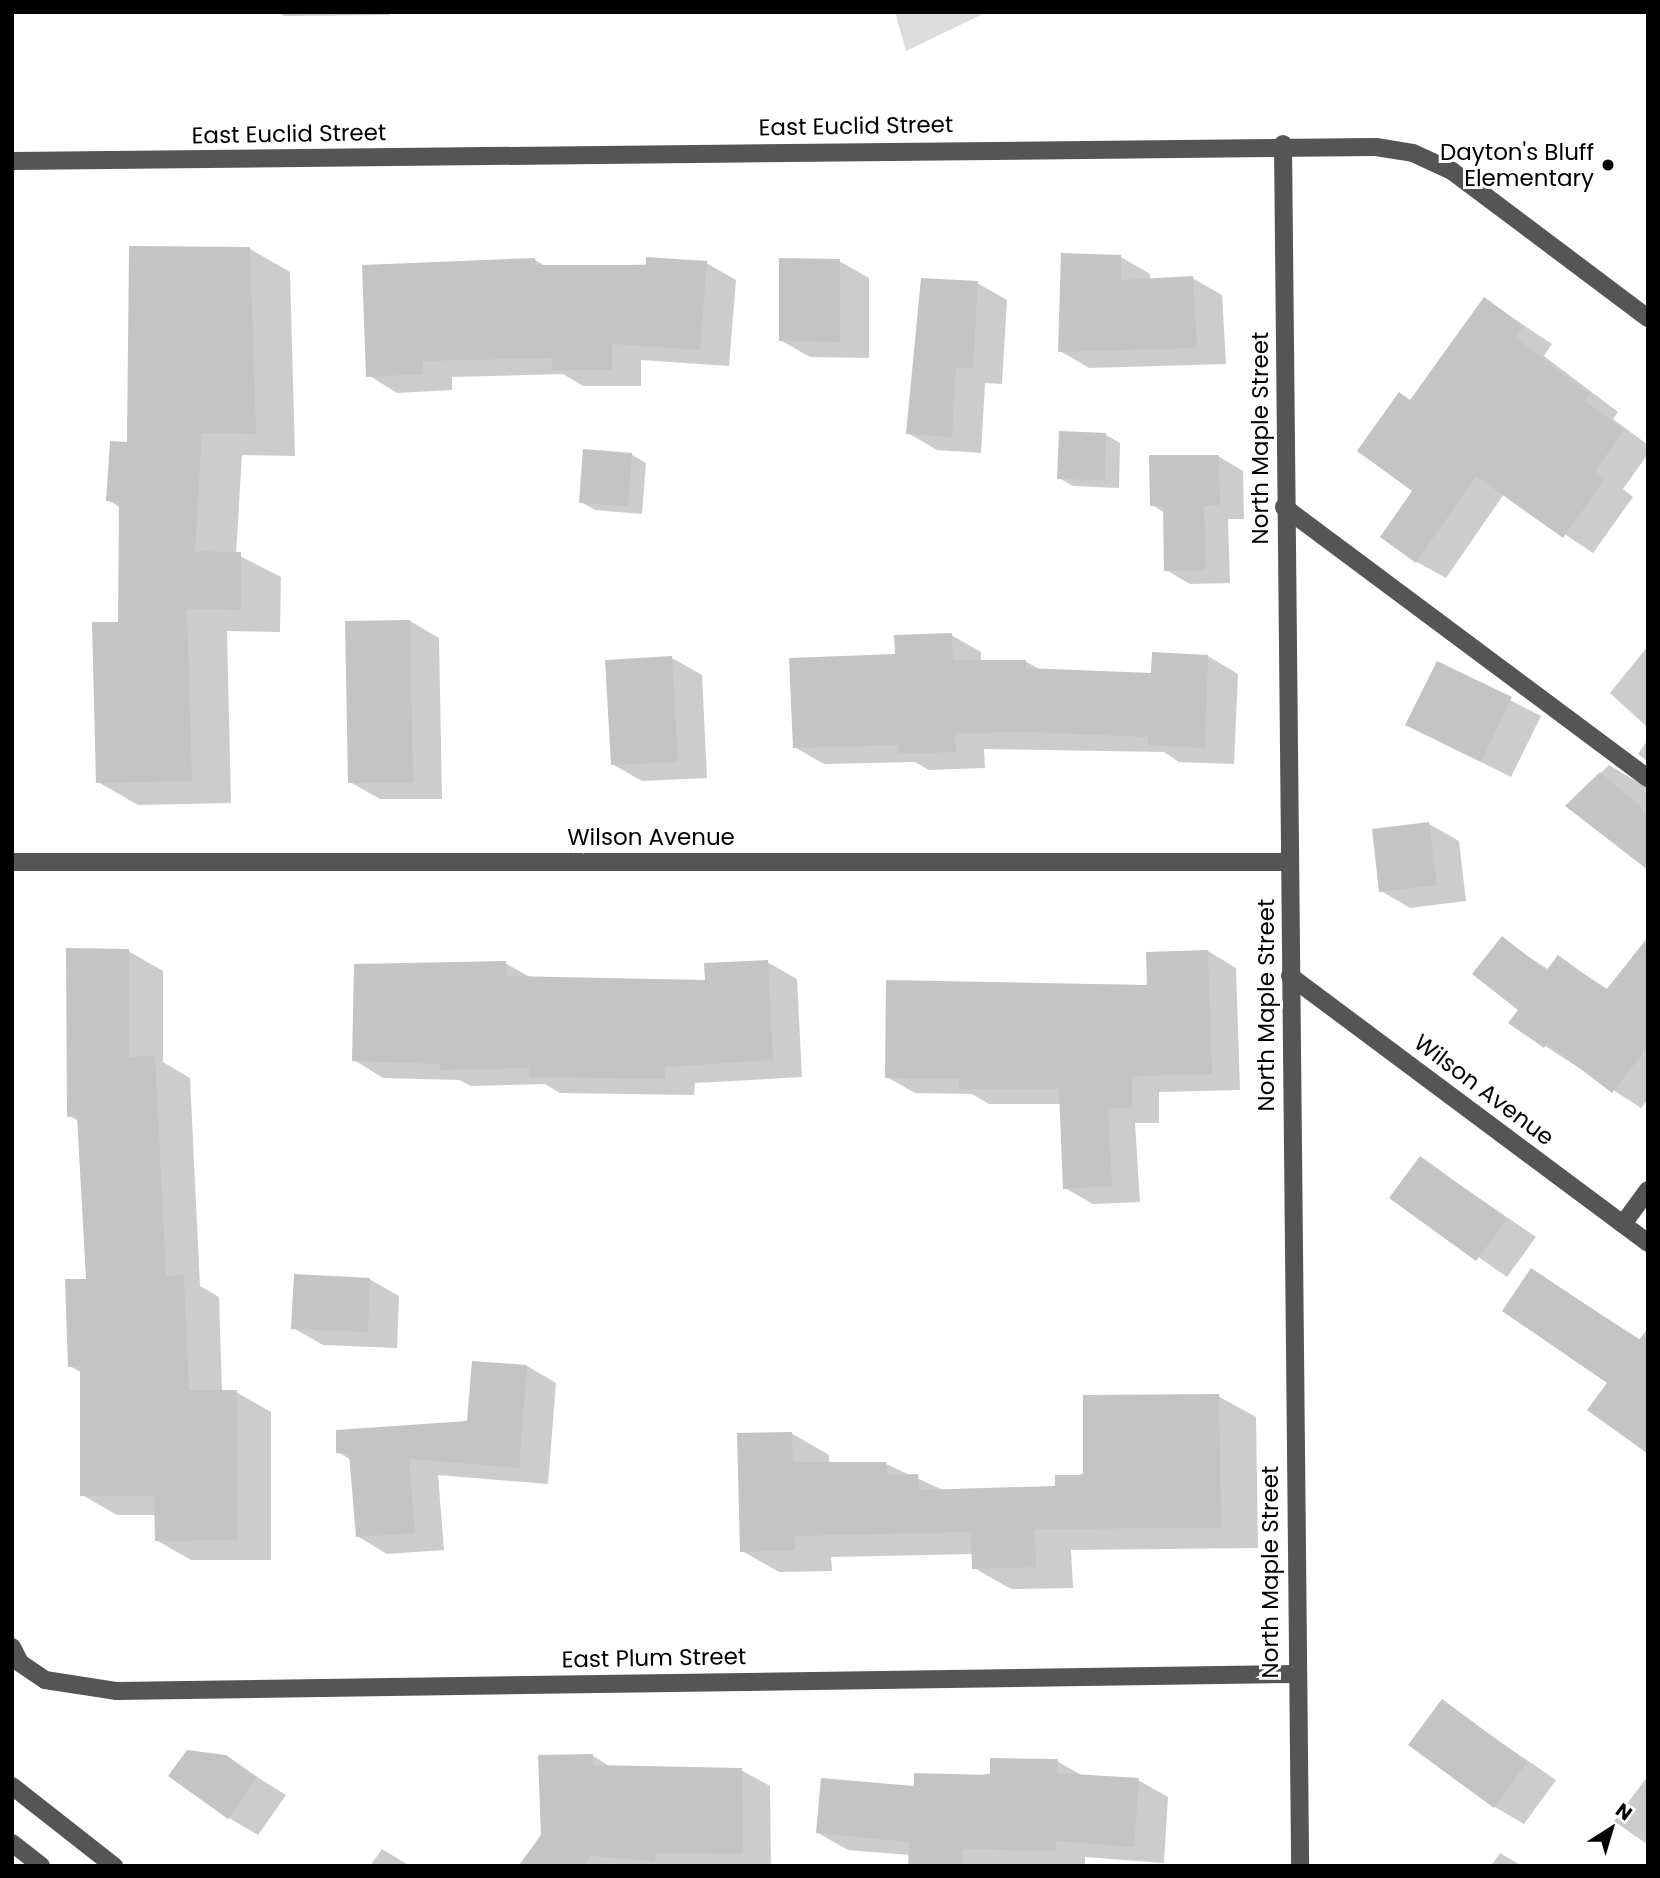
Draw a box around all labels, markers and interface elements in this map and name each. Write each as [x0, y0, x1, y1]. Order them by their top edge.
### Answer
street label: East Euclid Street [758, 111, 954, 141]
street label: East Euclid Street [191, 119, 387, 149]
place label: Dayton's Bluff Elementary [1440, 138, 1594, 192]
marker: Dayton's Bluff Elementary [1600, 157, 1616, 173]
street label: North Maple Street [1246, 331, 1274, 545]
street label: Wilson Avenue [567, 823, 735, 851]
street label: North Maple Street [1252, 898, 1280, 1112]
street label: Wilson Avenue [1409, 1029, 1559, 1151]
street label: North Maple Street [1256, 1465, 1284, 1679]
street label: East Plum Street [561, 1643, 747, 1673]
north arrow [1576, 1794, 1646, 1864]
text: N [1610, 1797, 1638, 1827]

